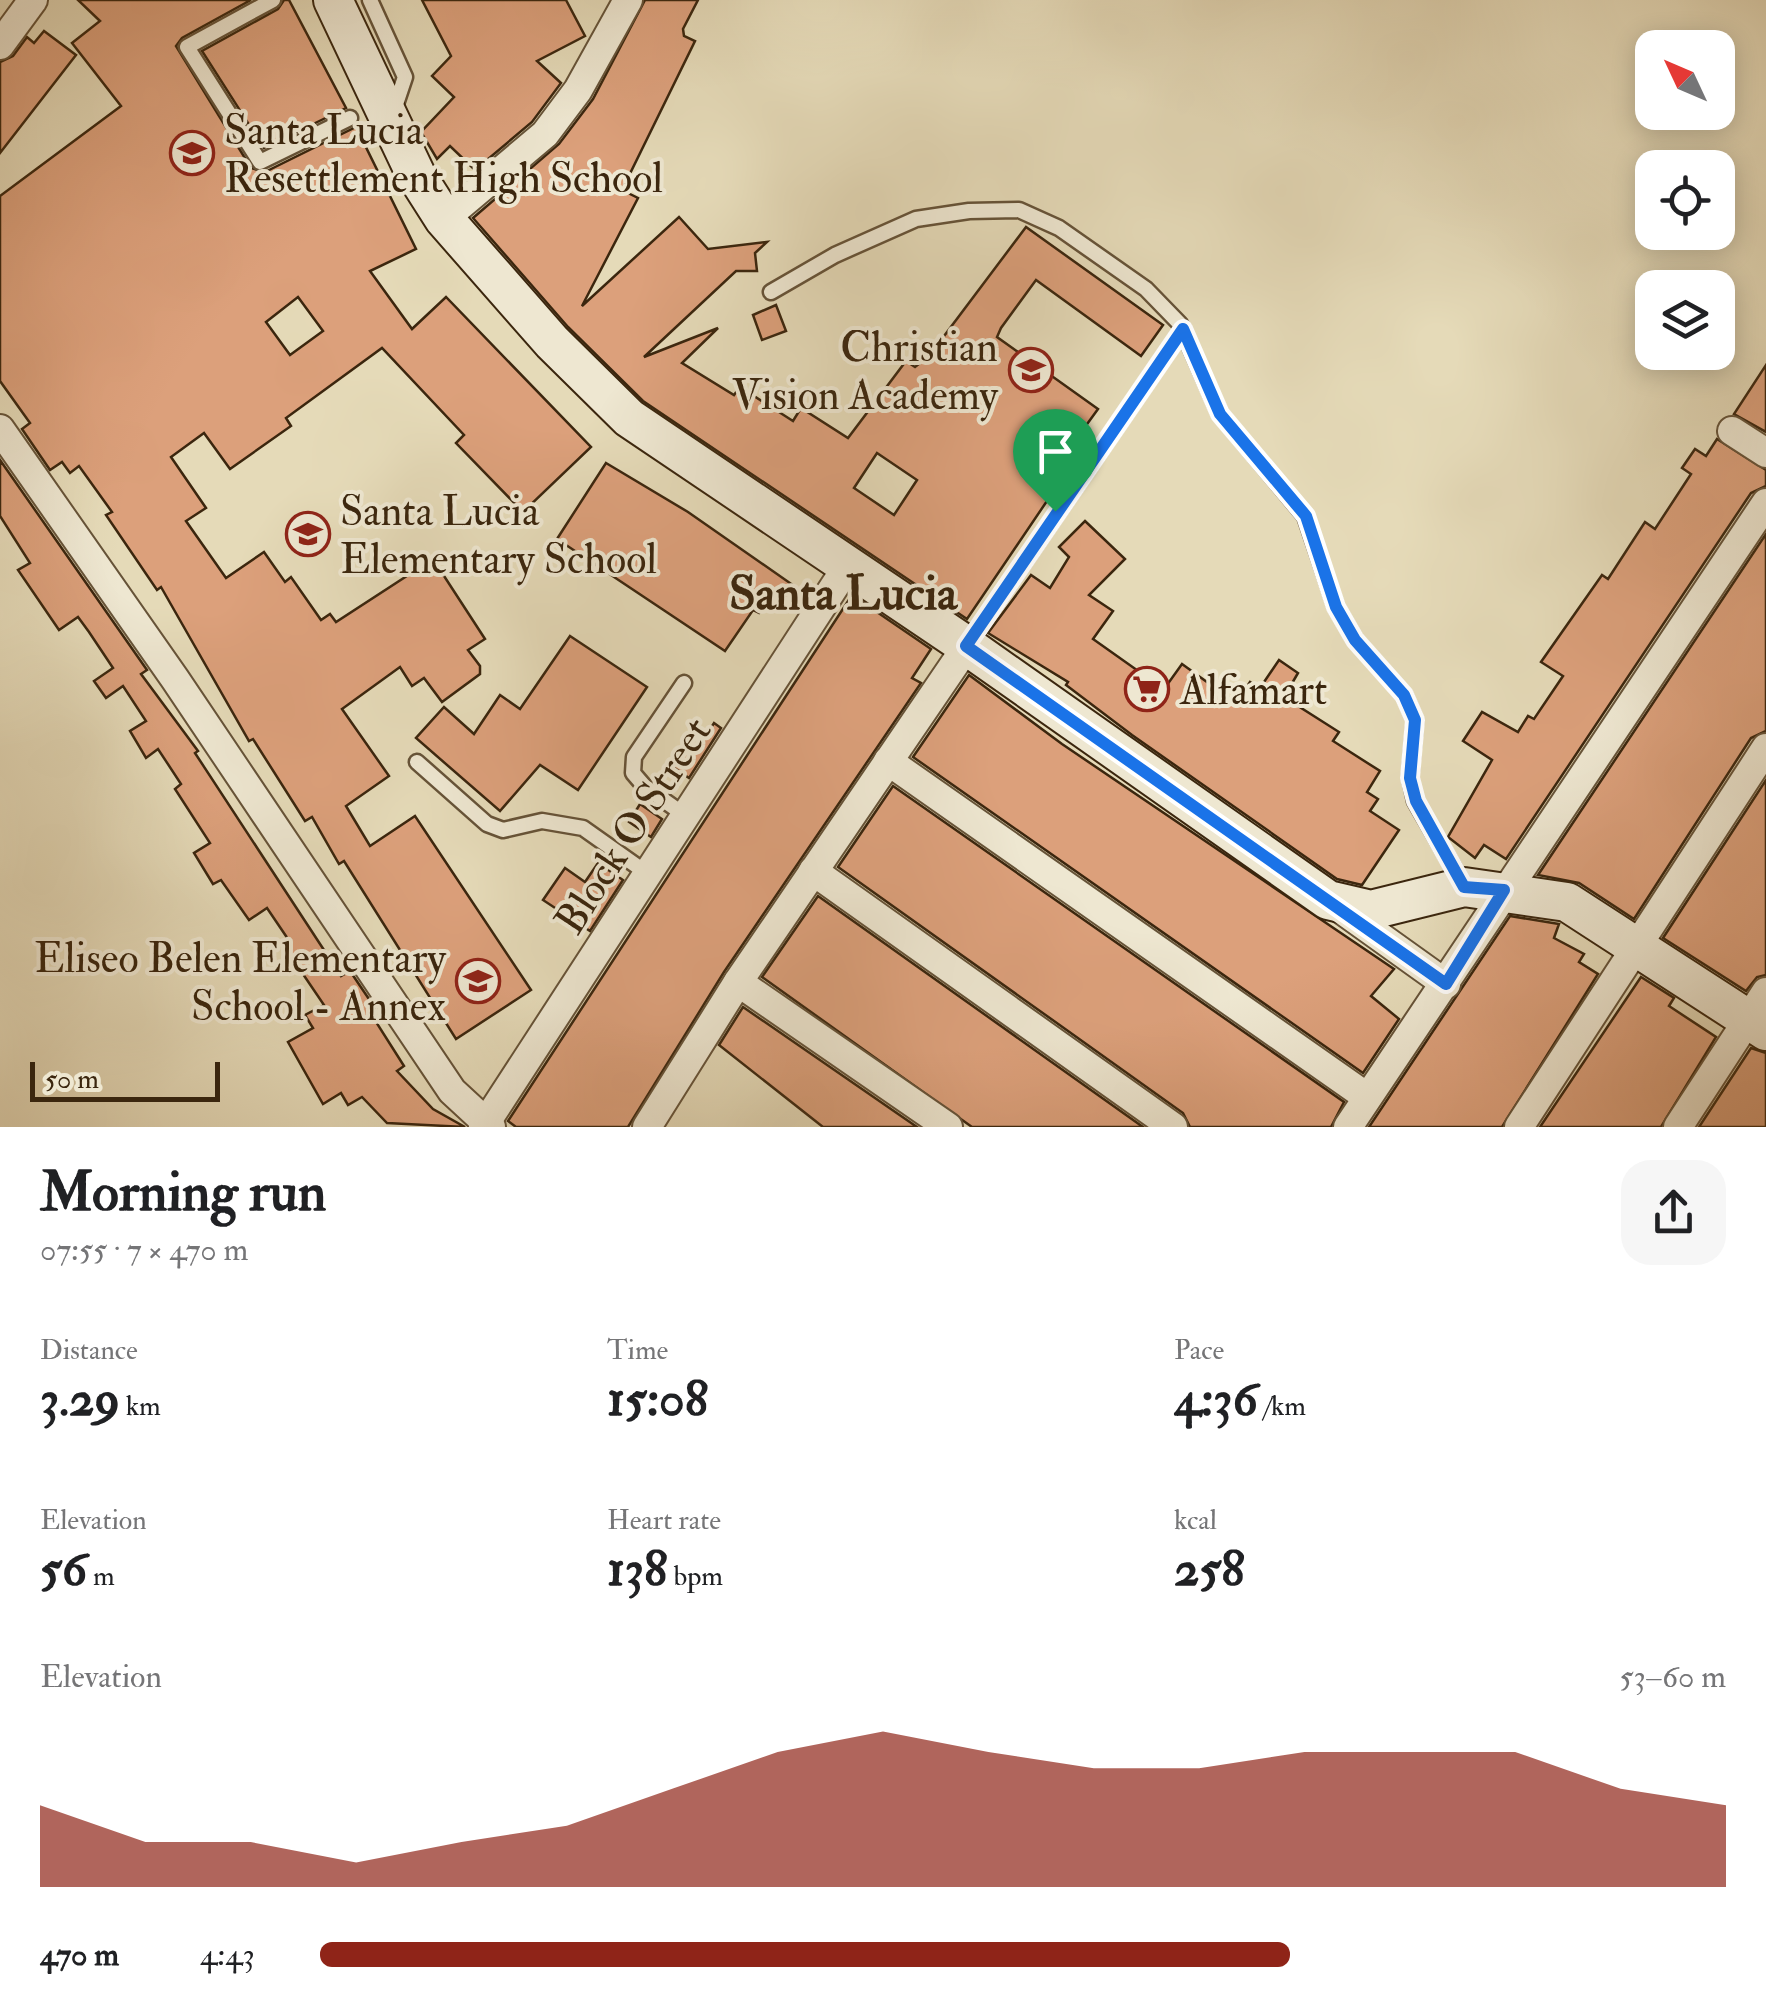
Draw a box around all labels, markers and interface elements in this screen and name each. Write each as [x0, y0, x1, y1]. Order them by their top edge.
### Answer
north arrow [1635, 30, 1735, 130]
map controls [1635, 30, 1735, 370]
place label: Santa Lucia Resettlement High School [224, 105, 663, 205]
school or university icon: Santa Lucia Resettlement High School [169, 130, 215, 176]
button: locate [1635, 150, 1735, 250]
button: layers [1635, 270, 1735, 370]
place label: Christian Vision Academy [732, 322, 999, 422]
school or university icon: Christian Vision Academy [1008, 347, 1054, 393]
pin [1013, 409, 1098, 512]
icon: arrive [1028, 424, 1083, 479]
place label: Santa Lucia Elementary School [340, 486, 657, 586]
school or university icon: Santa Lucia Elementary School [285, 511, 331, 557]
district label: Santa Lucia [729, 564, 958, 624]
place label: Alfamart [1179, 665, 1327, 717]
supermarket icon: Alfamart [1124, 666, 1170, 712]
street label: Block O Street [544, 708, 723, 944]
place label: Eliseo Belen Elementary School - Annex [34, 933, 447, 1033]
school or university icon: Eliseo Belen Elementary School - Annex [455, 958, 501, 1004]
scale bar [30, 1057, 220, 1102]
text: 50 m [45, 1062, 99, 1097]
text: Morning run [40, 1158, 326, 1227]
button: share [1621, 1160, 1726, 1265]
text: 07:55 · 7 × 470 m [40, 1230, 248, 1270]
text: Distance [40, 1333, 138, 1368]
text: Time [607, 1333, 668, 1368]
text: Pace [1174, 1333, 1224, 1368]
text: 3.29 [40, 1368, 120, 1431]
text: 15:08 [607, 1368, 708, 1431]
text: 4:36 [1174, 1368, 1258, 1431]
text: km [120, 1389, 161, 1424]
text: /km [1258, 1389, 1306, 1424]
text: Elevation [40, 1503, 147, 1538]
text: Heart rate [607, 1503, 721, 1538]
text: kcal [1174, 1503, 1217, 1538]
text: 56 [40, 1538, 87, 1601]
text: 138 [607, 1538, 668, 1601]
text: 258 [1174, 1538, 1245, 1601]
text: m [87, 1559, 115, 1594]
text: bpm [668, 1559, 723, 1594]
text: Elevation [40, 1657, 162, 1697]
text: 53–60 m [1619, 1657, 1726, 1697]
text: 470 m [40, 1935, 119, 1975]
text: 4:43 [200, 1935, 255, 1975]

